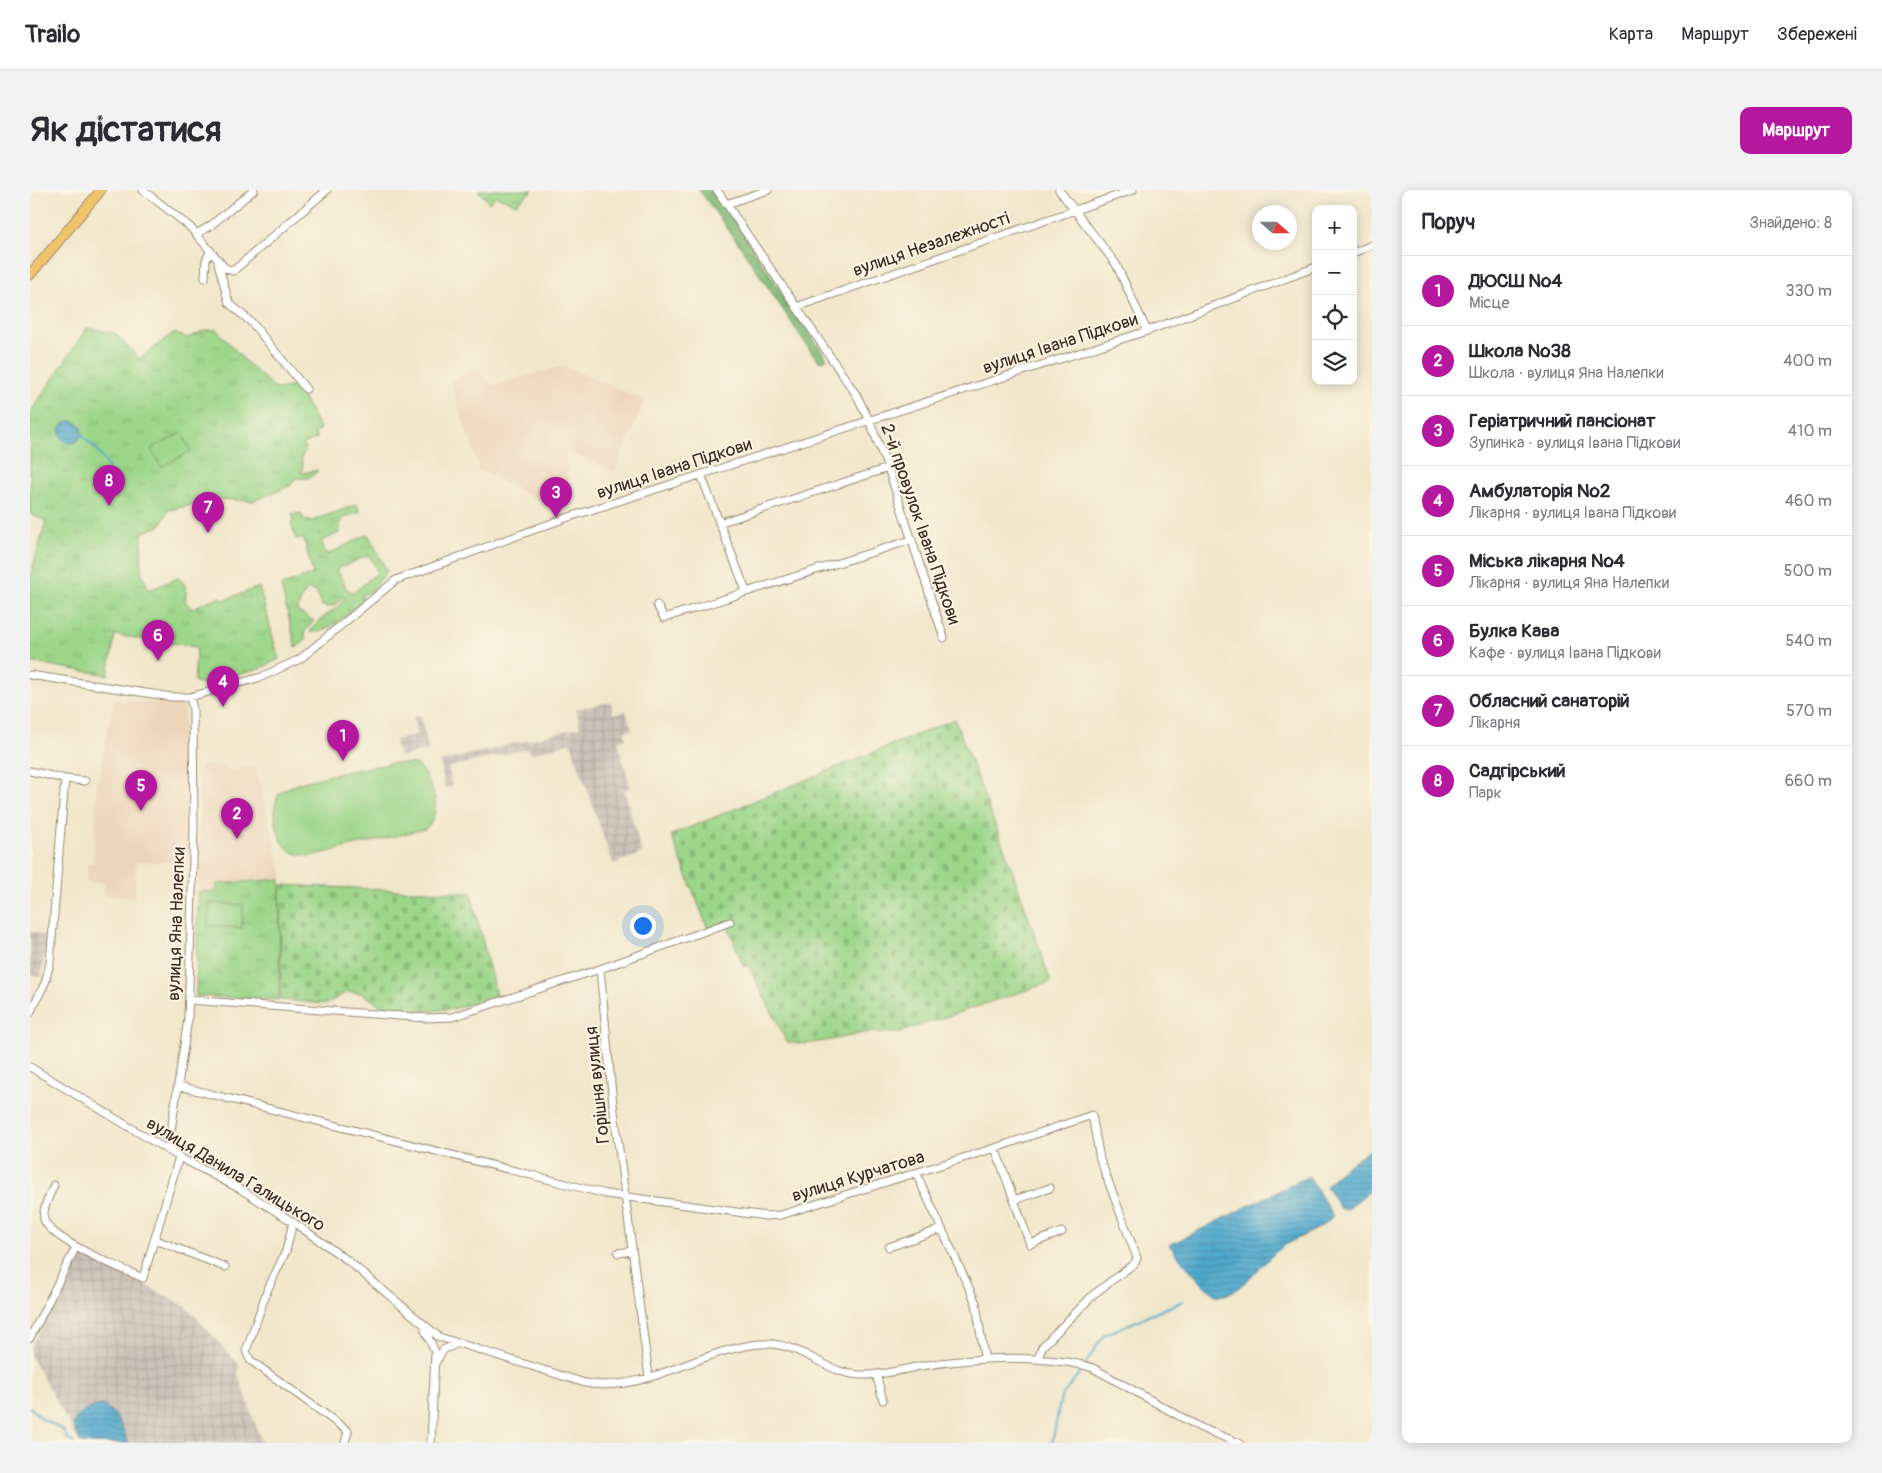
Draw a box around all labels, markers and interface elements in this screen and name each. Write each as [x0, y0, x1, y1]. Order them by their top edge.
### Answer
text: Trailo [25, 20, 80, 49]
text: Карта [1609, 23, 1653, 46]
text: Маршрут [1681, 23, 1749, 46]
text: Збережені [1777, 23, 1857, 46]
button: Маршрут [1740, 107, 1852, 154]
text: Як дістатися [30, 108, 221, 152]
north arrow [1252, 205, 1297, 250]
map controls [1312, 205, 1357, 385]
button: + [1312, 205, 1357, 250]
street label: вулиця Незалежності [850, 207, 1013, 282]
text: Поруч [1422, 209, 1475, 236]
text: Знайдено: 8 [1749, 213, 1832, 233]
button: − [1312, 250, 1357, 295]
text: ДЮСШ №4 [1469, 269, 1562, 293]
text: 1 [1435, 281, 1441, 301]
text: 330 m [1786, 281, 1832, 301]
text: Місце [1469, 293, 1509, 313]
button: locate [1312, 295, 1357, 340]
street label: вулиця Івана Підкови [980, 308, 1141, 379]
text: Школа №38 [1469, 339, 1571, 363]
button: layers [1312, 340, 1357, 385]
text: 2 [1434, 351, 1442, 371]
text: 400 m [1783, 351, 1832, 371]
text: Школа · вулиця Яна Налепки [1469, 363, 1664, 383]
text: Геріатричний пансіонат [1469, 409, 1655, 433]
street label: 2-й провулок Івана Підкови [875, 421, 966, 627]
text: 3 [1434, 421, 1442, 441]
text: 410 m [1788, 421, 1832, 441]
street label: вулиця Івана Підкови [594, 433, 755, 504]
text: Зупинка · вулиця Івана Підкови [1469, 433, 1680, 453]
pin: 8 [93, 465, 125, 506]
pin: 3 [540, 477, 572, 518]
text: Амбулаторія №2 [1469, 479, 1611, 503]
text: 4 [1433, 491, 1443, 511]
text: 460 m [1785, 491, 1832, 511]
pin: 7 [192, 492, 224, 533]
text: Лікарня · вулиця Івана Підкови [1469, 503, 1676, 523]
text: Міська лікарня №4 [1469, 549, 1625, 573]
text: 5 [1434, 561, 1442, 581]
text: 500 m [1784, 561, 1832, 581]
text: Лікарня · вулиця Яна Налепки [1469, 573, 1669, 593]
text: Булка Кава [1469, 619, 1559, 643]
pin: 6 [142, 620, 174, 661]
text: 6 [1433, 631, 1443, 651]
text: 540 m [1785, 631, 1832, 651]
text: Кафе · вулиця Івана Підкови [1469, 643, 1661, 663]
pin: 4 [207, 666, 239, 707]
text: Обласний санаторій [1469, 689, 1630, 713]
text: 7 [1434, 701, 1442, 721]
text: 570 m [1786, 701, 1832, 721]
text: Лікарня [1469, 713, 1520, 733]
pin: 1 [327, 720, 359, 761]
text: Садгірський [1469, 759, 1566, 783]
pin: 5 [125, 770, 157, 811]
text: 8 [1434, 771, 1442, 791]
text: 660 m [1785, 771, 1832, 791]
text: Парк [1469, 783, 1502, 803]
pin: 2 [221, 798, 253, 839]
street label: вулиця Яна Налепки [162, 847, 191, 1001]
your location [630, 913, 656, 939]
street label: Горішня вулиця [580, 1025, 615, 1145]
street label: вулиця Данила Галицького [142, 1112, 330, 1237]
street label: вулиця Курчатова [789, 1145, 927, 1208]

